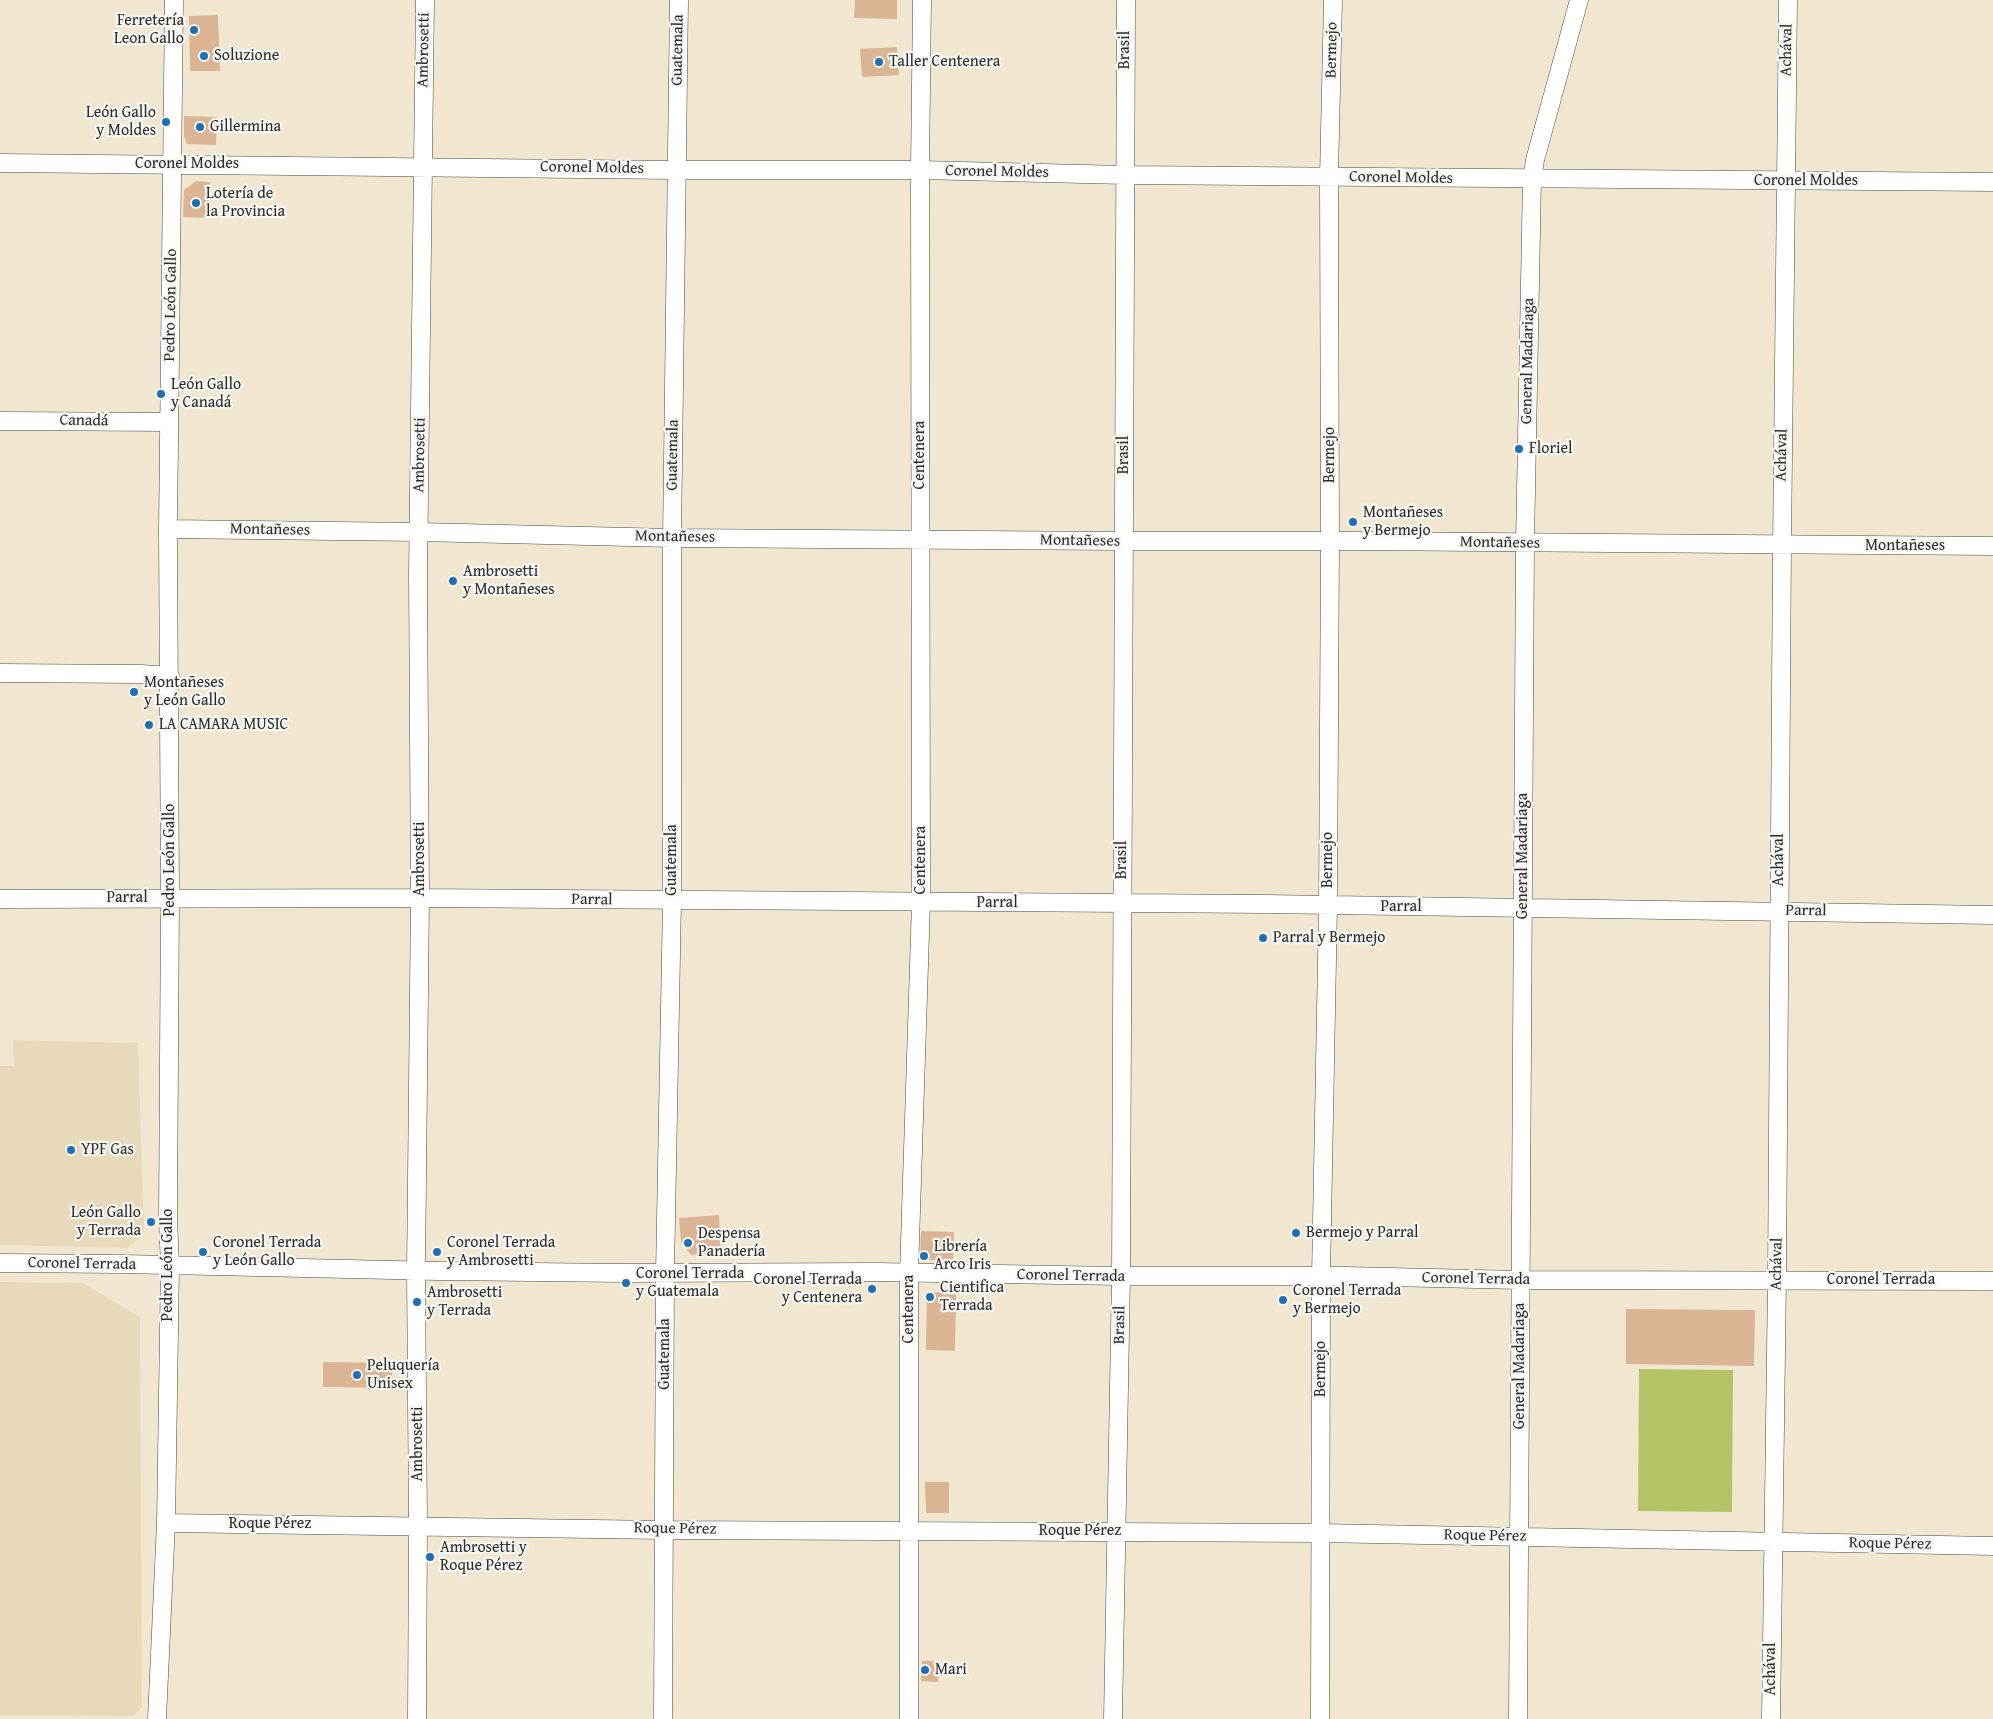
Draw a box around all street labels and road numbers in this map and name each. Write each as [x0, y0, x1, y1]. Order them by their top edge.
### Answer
street label: Ambrosetti [414, 12, 434, 88]
street label: Guatemala [668, 14, 688, 86]
street label: Bermejo [1322, 22, 1342, 78]
street label: Achával [1777, 23, 1797, 77]
street label: Brasil [1115, 31, 1135, 69]
street label: Coronel Moldes [135, 154, 239, 174]
street label: Coronel Moldes [540, 157, 644, 179]
street label: Coronel Moldes [945, 161, 1049, 183]
street label: Coronel Moldes [1349, 167, 1453, 189]
street label: Coronel Moldes [1754, 171, 1858, 191]
street label: Pedro León Gallo [160, 248, 182, 362]
street label: General Madariaga [1517, 298, 1539, 424]
street label: Canadá [59, 411, 109, 431]
street label: Ambrosetti [410, 417, 430, 493]
street label: Guatemala [663, 419, 683, 491]
street label: Centenera [910, 421, 930, 489]
street label: Bermejo [1320, 427, 1340, 483]
street label: Achával [1772, 428, 1792, 482]
street label: Brasil [1114, 436, 1134, 474]
street label: Montañeses [230, 520, 310, 540]
street label: Montañeses [635, 527, 715, 547]
street label: Montañeses [1040, 531, 1120, 551]
street label: Montañeses [1460, 533, 1540, 553]
street label: Montañeses [1865, 536, 1945, 556]
street label: General Madariaga [1513, 793, 1533, 919]
street label: Pedro León Gallo [160, 804, 180, 916]
street label: Ambrosetti [410, 821, 430, 897]
street label: Guatemala [662, 824, 682, 896]
street label: Centenera [911, 826, 931, 894]
street label: Bermejo [1318, 832, 1338, 888]
street label: Achával [1769, 834, 1789, 886]
street label: Brasil [1112, 841, 1132, 879]
street label: Parral [106, 888, 148, 908]
street label: Parral [571, 890, 613, 910]
street label: Parral [976, 893, 1018, 913]
street label: Parral [1380, 897, 1422, 917]
street label: Parral [1785, 901, 1827, 921]
street label: Pedro León Gallo [158, 1209, 178, 1321]
street label: Achával [1767, 1237, 1787, 1291]
street label: Coronel Terrada [28, 1253, 136, 1275]
street label: Coronel Terrada [1017, 1265, 1125, 1287]
street label: Coronel Terrada [1422, 1268, 1530, 1290]
street label: Coronel Terrada [1827, 1270, 1935, 1290]
street label: Centenera [899, 1275, 919, 1343]
street label: General Madariaga [1510, 1303, 1530, 1429]
street label: Brasil [1110, 1306, 1130, 1344]
street label: Guatemala [655, 1318, 675, 1390]
street label: Bermejo [1311, 1341, 1331, 1397]
street label: Ambrosetti [408, 1406, 428, 1482]
street label: Roque Pérez [229, 1514, 311, 1534]
street label: Roque Pérez [634, 1519, 716, 1539]
street label: Roque Pérez [1039, 1521, 1121, 1541]
street label: Roque Pérez [1444, 1526, 1526, 1546]
street label: Roque Pérez [1849, 1534, 1931, 1554]
street label: Achával [1761, 1643, 1781, 1695]

